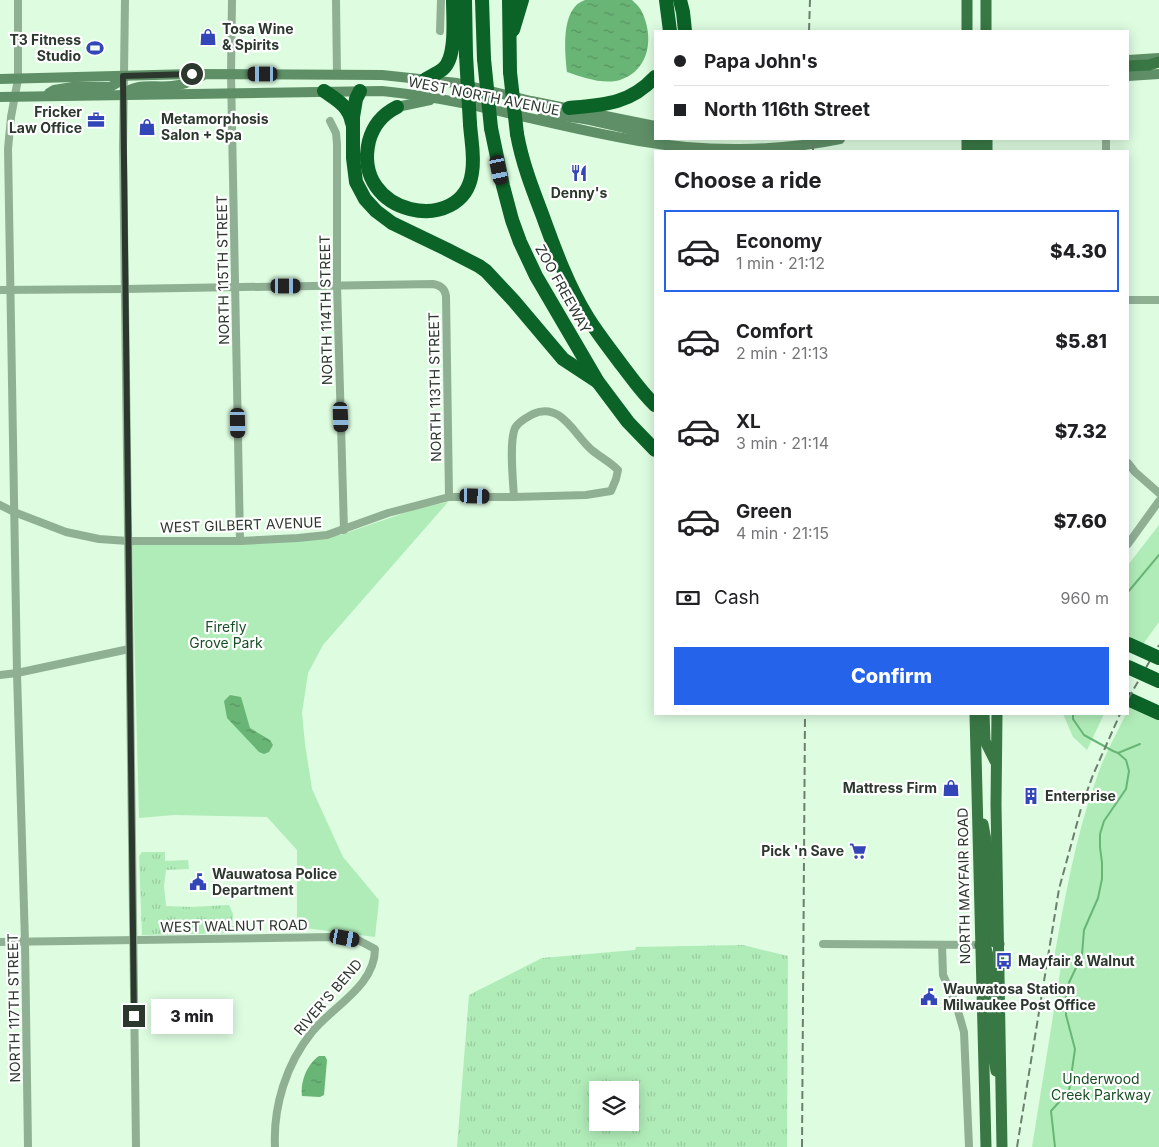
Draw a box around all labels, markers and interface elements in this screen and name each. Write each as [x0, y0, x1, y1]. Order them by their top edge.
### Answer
place label: Tosa Wine & Spirits [222, 20, 294, 53]
shop icon: Tosa Wine & Spirits [198, 27, 218, 47]
place label: T3 Fitness Studio [9, 31, 81, 64]
sports icon: T3 Fitness Studio [85, 38, 105, 58]
text: Papa John's [704, 50, 818, 73]
route start [181, 63, 203, 85]
car [248, 67, 278, 82]
street label: WEST NORTH AVENUE [407, 72, 561, 119]
text: North 116th Street [704, 98, 870, 121]
place label: Fricker Law Office [9, 103, 82, 136]
office icon: Fricker Law Office [86, 110, 106, 130]
place label: Metamorphosis Salon + Spa [161, 110, 269, 143]
shop icon: Metamorphosis Salon + Spa [137, 117, 157, 137]
car [488, 154, 509, 186]
restaurant icon: Denny's [569, 163, 589, 183]
text: Choose a ride [674, 167, 822, 193]
place label: Denny's [551, 184, 607, 201]
street label: NORTH 115TH STREET [213, 195, 232, 345]
icon: car [676, 229, 721, 274]
text: Economy [736, 230, 822, 253]
street label: NORTH 114TH STREET [316, 235, 335, 385]
text: $4.30 [1050, 240, 1107, 263]
street label: ZOO FREEWAY [532, 241, 595, 337]
text: 1 min · 21:12 [736, 253, 825, 273]
car [271, 279, 301, 294]
street label: NORTH 113TH STREET [425, 312, 444, 462]
icon: car [676, 319, 721, 364]
text: Comfort [736, 320, 813, 343]
text: $5.81 [1055, 330, 1107, 353]
text: 2 min · 21:13 [736, 343, 828, 363]
car [332, 402, 349, 432]
car [230, 408, 245, 438]
icon: car [676, 409, 721, 454]
text: XL [736, 410, 761, 433]
text: $7.32 [1055, 420, 1107, 443]
text: 3 min · 21:14 [736, 433, 829, 453]
car [459, 488, 490, 504]
icon: car [676, 499, 721, 544]
text: Green [736, 500, 792, 523]
text: $7.60 [1054, 510, 1107, 533]
street label: WEST GILBERT AVENUE [160, 513, 322, 536]
text: 4 min · 21:15 [736, 523, 829, 543]
icon: cash [674, 584, 702, 612]
text: Cash [714, 586, 760, 609]
text: 960 m [1061, 588, 1109, 608]
park label: Firefly Grove Park [189, 618, 263, 651]
button: Confirm [674, 647, 1109, 705]
shop icon: Mattress Firm [941, 778, 961, 798]
place label: Mattress Firm [843, 779, 937, 796]
building icon: Enterprise [1021, 786, 1041, 806]
place label: Enterprise [1045, 787, 1116, 804]
street label: NORTH MAYFAIR ROAD [954, 807, 973, 965]
supermarket icon: Pick 'n Save [848, 841, 868, 861]
place label: Pick 'n Save [761, 842, 844, 859]
place label: Wauwatosa Police Department [212, 865, 337, 898]
public building icon: Wauwatosa Police Department [188, 872, 208, 892]
street label: WEST WALNUT ROAD [160, 916, 308, 935]
car [328, 928, 361, 948]
street label: NORTH 117TH STREET [4, 933, 23, 1083]
bus stop icon: Mayfair & Walnut [994, 951, 1014, 971]
place label: Mayfair & Walnut [1018, 952, 1135, 969]
street label: RIVER'S BEND [290, 955, 365, 1038]
place label: Wauwatosa Station Milwaukee Post Office [943, 980, 1096, 1013]
public building icon: Wauwatosa Station Milwaukee Post Office [919, 987, 939, 1007]
callout: 3 min [152, 998, 234, 1034]
route end [123, 1005, 145, 1027]
text: 3 min [170, 1006, 214, 1026]
park label: Underwood Creek Parkway [1051, 1070, 1151, 1103]
map controls [589, 1081, 639, 1131]
button: layers [589, 1081, 639, 1131]

